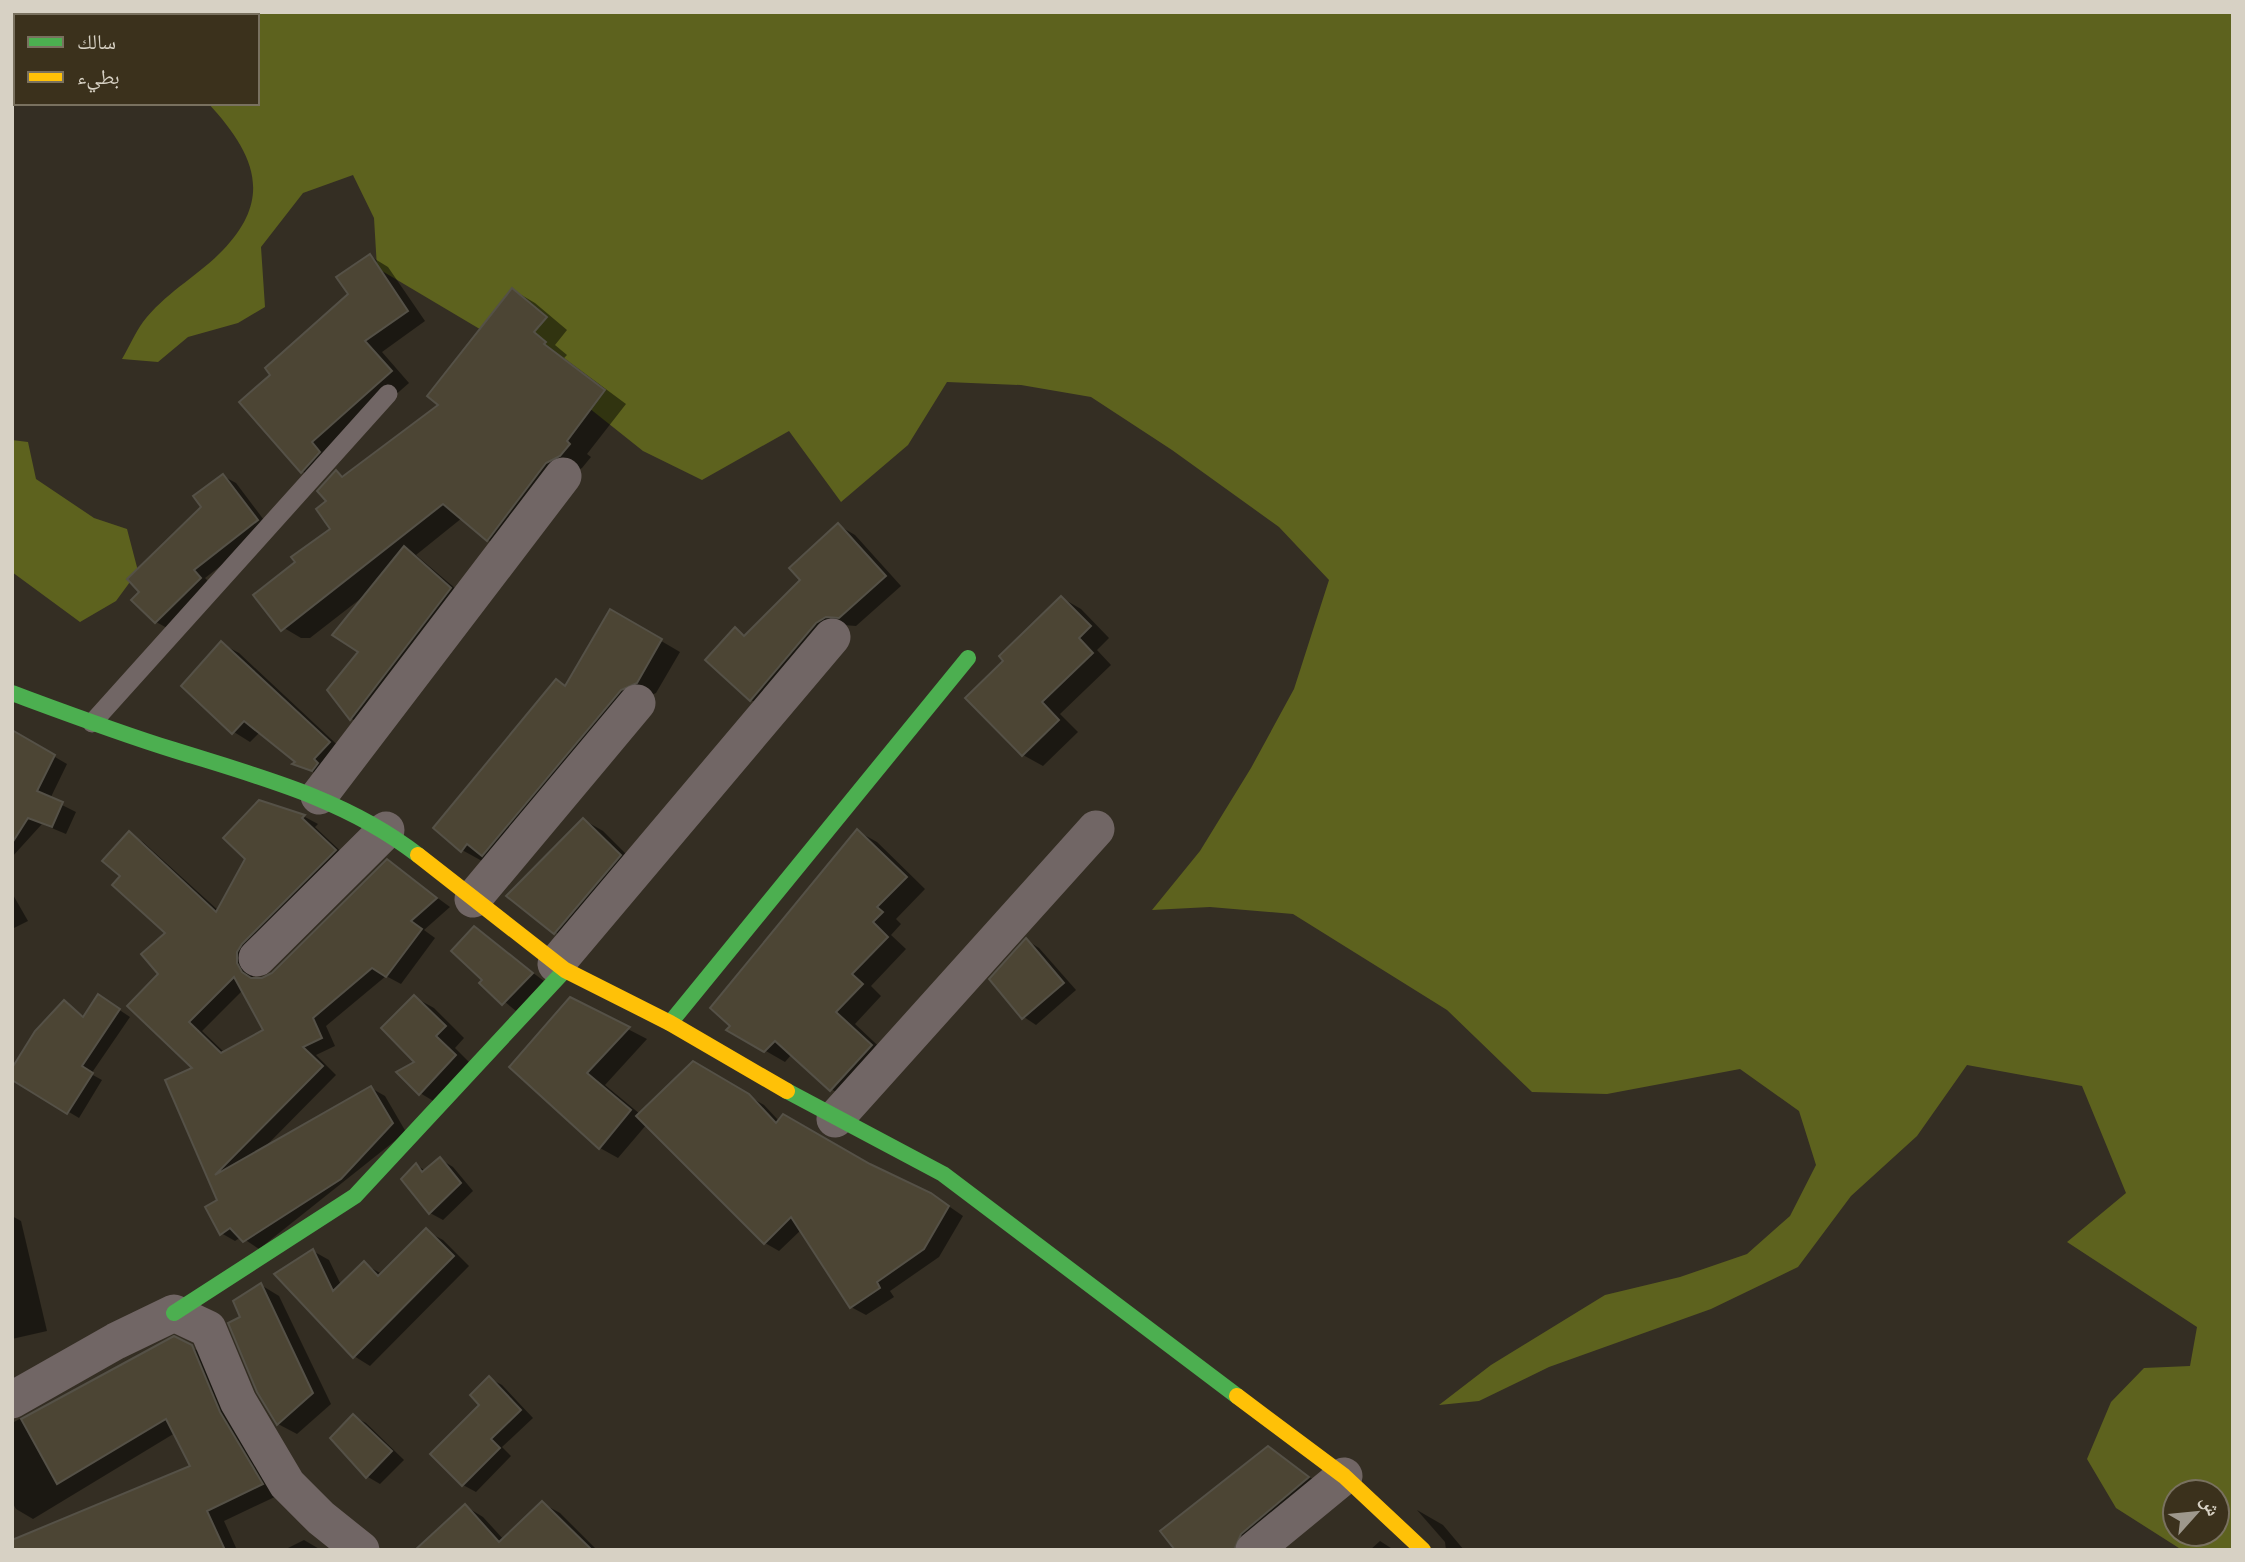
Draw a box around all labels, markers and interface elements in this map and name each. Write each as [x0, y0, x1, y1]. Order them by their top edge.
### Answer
legend [14, 14, 259, 105]
text: سالك [77, 30, 116, 53]
text: بطيء [77, 65, 120, 93]
north arrow [2161, 1478, 2231, 1548]
text: ش [2196, 1492, 2225, 1520]

